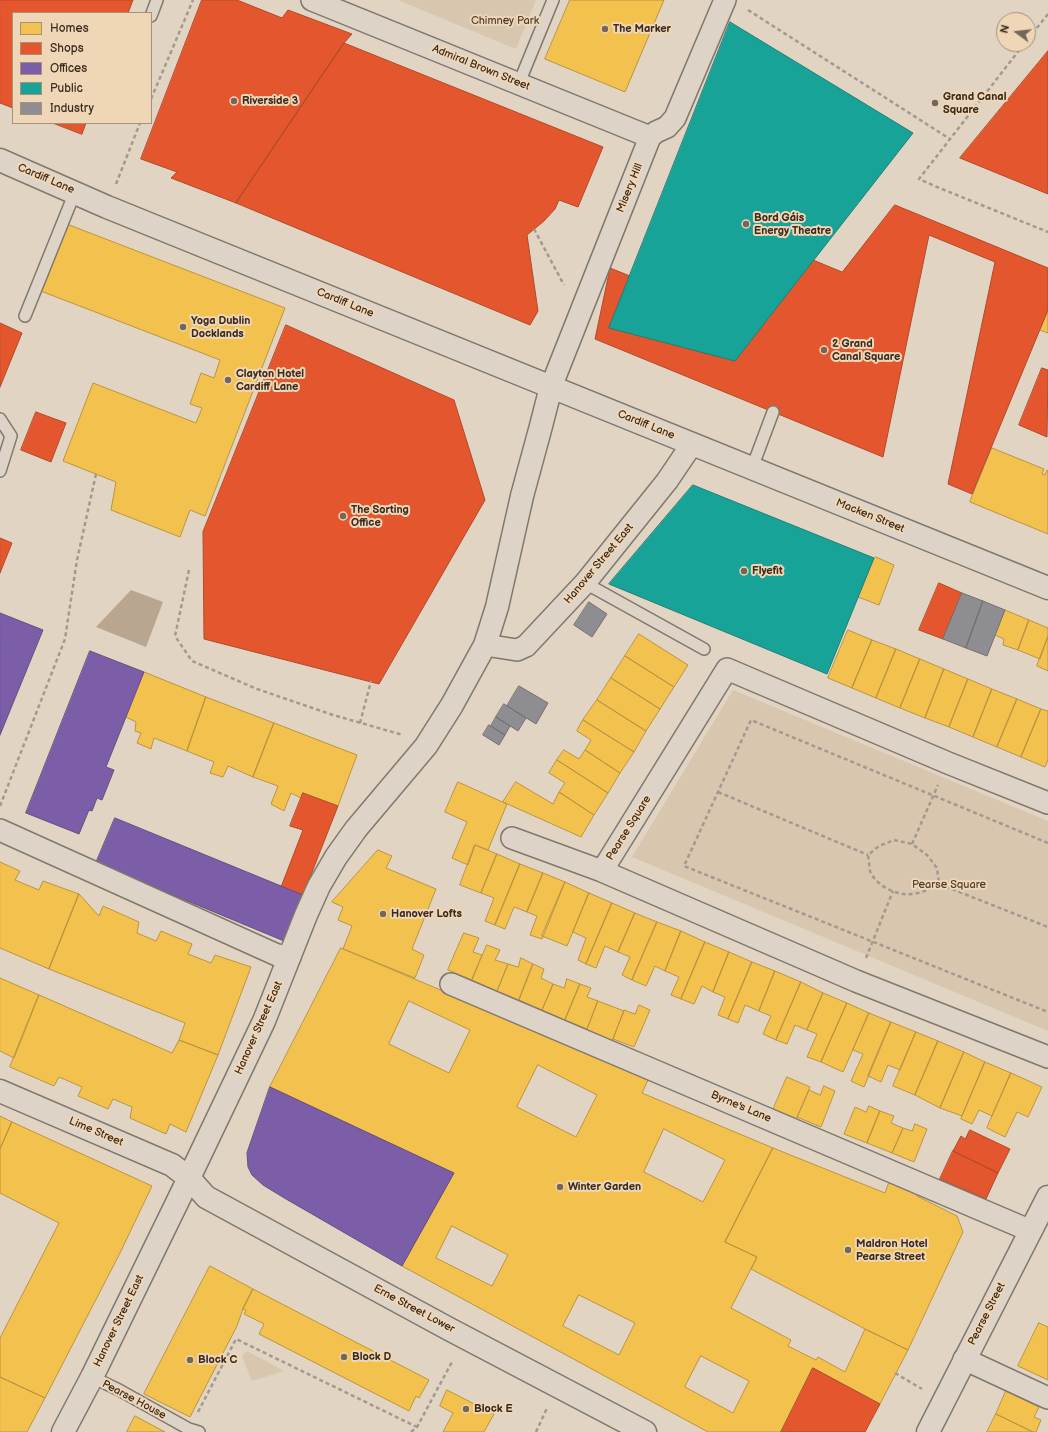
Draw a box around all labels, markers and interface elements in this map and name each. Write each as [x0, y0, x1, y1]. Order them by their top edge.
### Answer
legend [12, 12, 152, 124]
north arrow [996, 12, 1036, 52]
park label: Chimney Park [471, 14, 539, 28]
text: Homes [50, 21, 89, 36]
place label: The Marker [613, 22, 671, 36]
text: N [998, 23, 1012, 35]
marker: The Marker [600, 24, 610, 34]
text: Shops [50, 41, 84, 56]
street label: Admiral Brown Street [430, 42, 532, 94]
text: Offices [50, 61, 87, 76]
text: Public [50, 81, 83, 96]
place label: Grand Canal Square [943, 90, 1006, 116]
place label: Riverside 3 [242, 94, 298, 108]
marker: Riverside 3 [229, 96, 239, 106]
marker: Grand Canal Square [930, 98, 940, 108]
text: Industry [50, 101, 94, 116]
street label: Cardiff Lane [16, 161, 76, 197]
street label: Misery Hill [614, 161, 646, 215]
place label: Bord Gáis Energy Theatre [754, 211, 831, 237]
marker: Bord Gáis Energy Theatre [741, 219, 751, 229]
street label: Cardiff Lane [314, 286, 376, 320]
place label: Yoga Dublin Docklands [191, 314, 250, 340]
marker: Yoga Dublin Docklands [178, 322, 188, 332]
place label: 2 Grand Canal Square [832, 337, 900, 363]
marker: 2 Grand Canal Square [819, 345, 829, 355]
place label: Clayton Hotel Cardiff Lane [236, 367, 304, 393]
marker: Clayton Hotel Cardiff Lane [223, 375, 233, 385]
street label: Cardiff Lane [615, 408, 677, 442]
street label: Macken Street [834, 496, 906, 536]
place label: The Sorting Office [351, 503, 409, 529]
marker: The Sorting Office [338, 511, 348, 521]
street label: Hanover Street East [562, 521, 636, 607]
place label: Flyefit [752, 564, 783, 578]
marker: Flyefit [739, 566, 749, 576]
street label: Pearse Square [604, 793, 654, 863]
park label: Pearse Square [912, 878, 986, 892]
place label: Hanover Lofts [391, 907, 462, 921]
marker: Hanover Lofts [378, 909, 388, 919]
street label: Hanover Street East [232, 979, 286, 1077]
street label: Byrne's Lane [709, 1088, 773, 1126]
street label: Lime Street [67, 1115, 125, 1149]
place label: Winter Garden [568, 1180, 641, 1194]
marker: Winter Garden [555, 1182, 565, 1192]
place label: Maldron Hotel Pearse Street [856, 1237, 927, 1263]
marker: Maldron Hotel Pearse Street [843, 1245, 853, 1255]
street label: Hanover Street East [91, 1273, 147, 1369]
street label: Pearse Street [966, 1281, 1008, 1347]
street label: Erne Street Lower [371, 1282, 457, 1336]
place label: Block D [352, 1350, 391, 1364]
marker: Block D [339, 1352, 349, 1362]
place label: Block C [198, 1353, 237, 1367]
marker: Block C [185, 1355, 195, 1365]
street label: Pearse House [100, 1378, 168, 1422]
place label: Block E [474, 1402, 513, 1416]
marker: Block E [461, 1404, 471, 1414]

